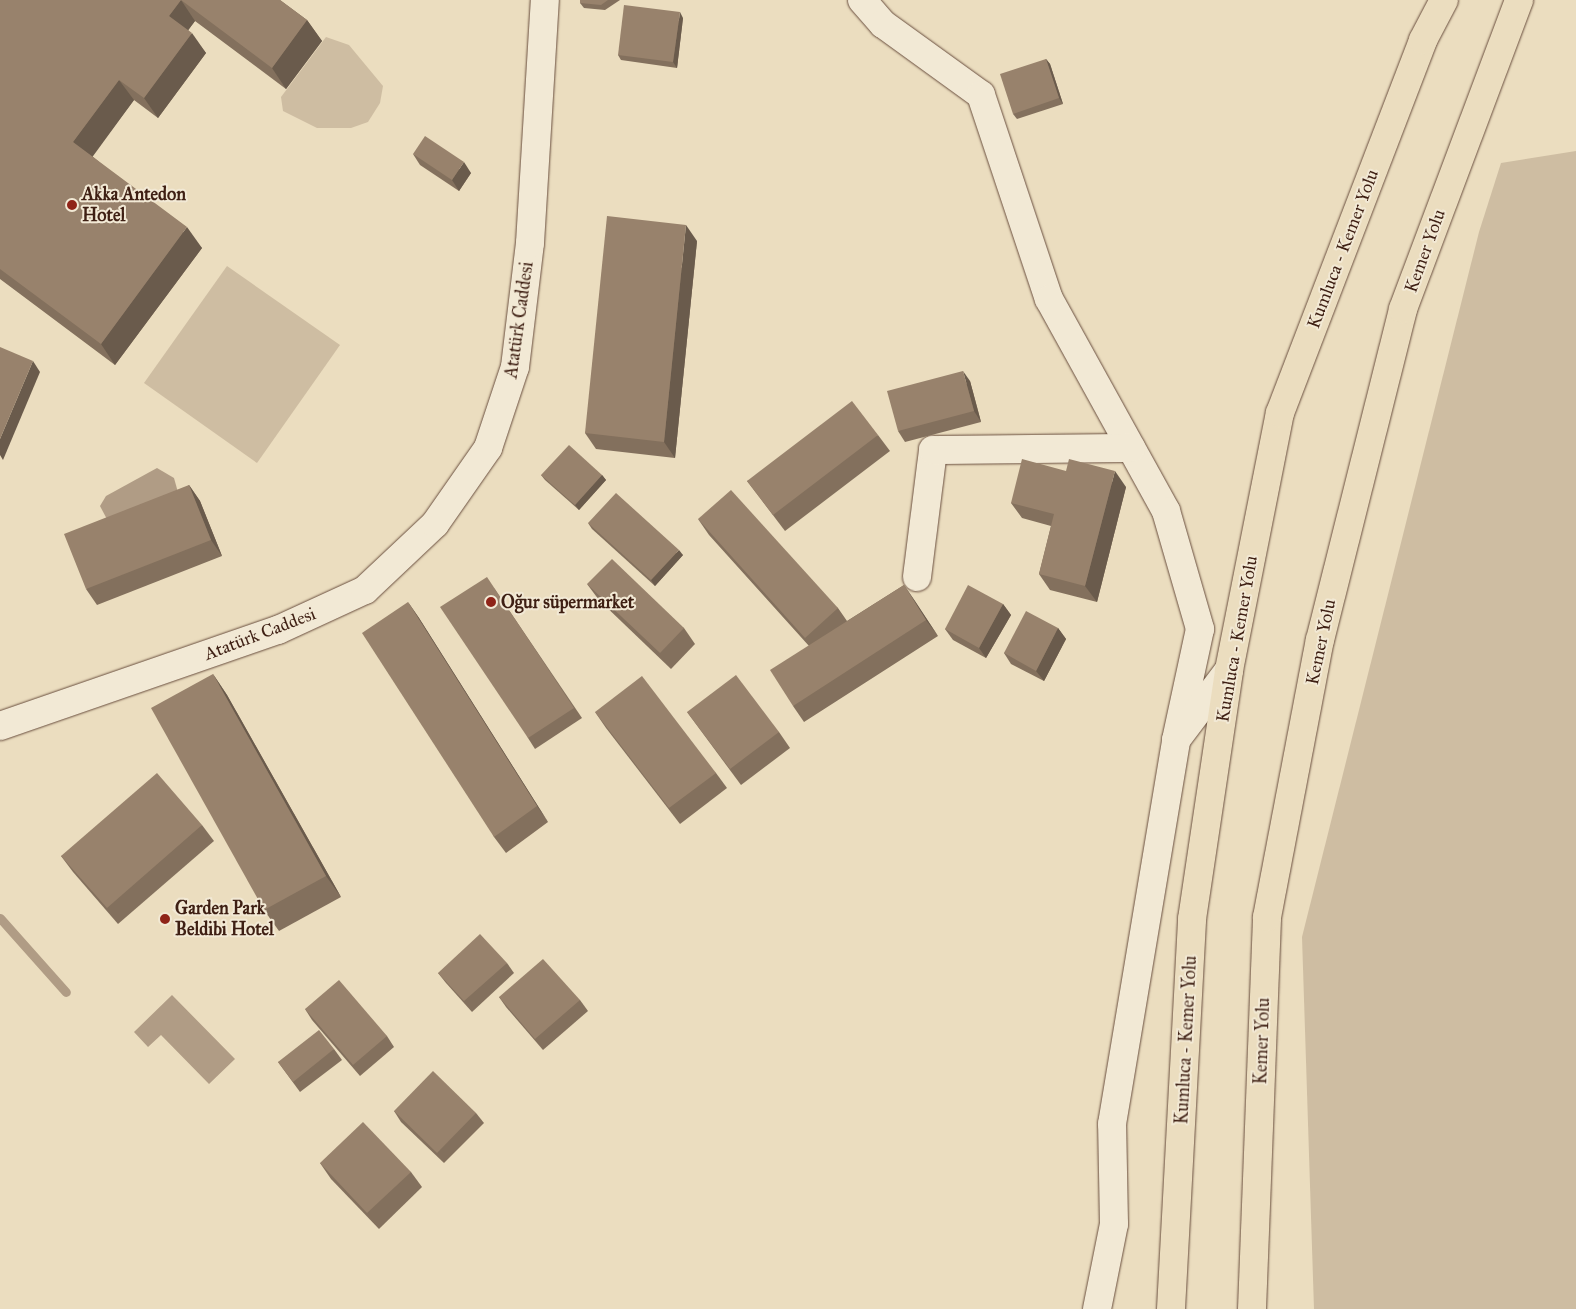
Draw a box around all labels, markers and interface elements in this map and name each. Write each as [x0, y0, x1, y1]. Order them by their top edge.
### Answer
street label: Kumluca - Kemer Yolu [1303, 166, 1383, 332]
place label: Akka Antedon Hotel [82, 184, 186, 226]
marker: Akka Antedon Hotel [66, 199, 78, 211]
street label: Kemer Yolu [1400, 206, 1450, 296]
street label: Atatürk Caddesi [500, 260, 538, 380]
street label: Kumluca - Kemer Yolu [1212, 554, 1262, 724]
place label: Oğur süpermarket [501, 591, 634, 613]
marker: Oğur süpermarket [485, 596, 497, 608]
street label: Kemer Yolu [1301, 597, 1341, 687]
street label: Atatürk Caddesi [201, 603, 319, 665]
place label: Garden Park Beldibi Hotel [175, 898, 274, 941]
marker: Garden Park Beldibi Hotel [159, 913, 171, 925]
street label: Kumluca - Kemer Yolu [1171, 955, 1201, 1125]
street label: Kemer Yolu [1250, 997, 1274, 1085]

